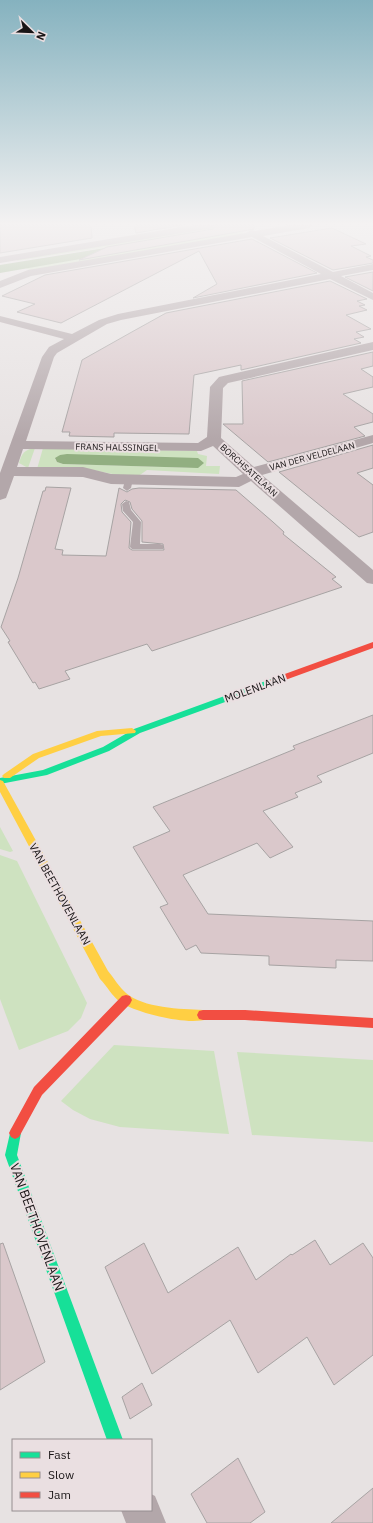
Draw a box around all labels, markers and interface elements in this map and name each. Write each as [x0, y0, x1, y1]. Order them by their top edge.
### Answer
north arrow [12, 12, 52, 52]
text: N [33, 30, 49, 42]
street label: VAN DER VELDELAAN [268, 439, 356, 473]
street label: FRANS HALSSINGEL [75, 441, 159, 453]
street label: BORCHSATELAAN [218, 441, 280, 499]
street label: MOLENLAAN [222, 670, 288, 706]
street label: VAN BEETHOVENLAAN [26, 841, 94, 947]
street label: VAN BEETHOVENLAAN [6, 1161, 68, 1293]
legend [12, 1439, 152, 1511]
text: Fast [48, 1447, 71, 1462]
text: Slow [48, 1467, 74, 1482]
text: Jam [48, 1487, 71, 1502]

